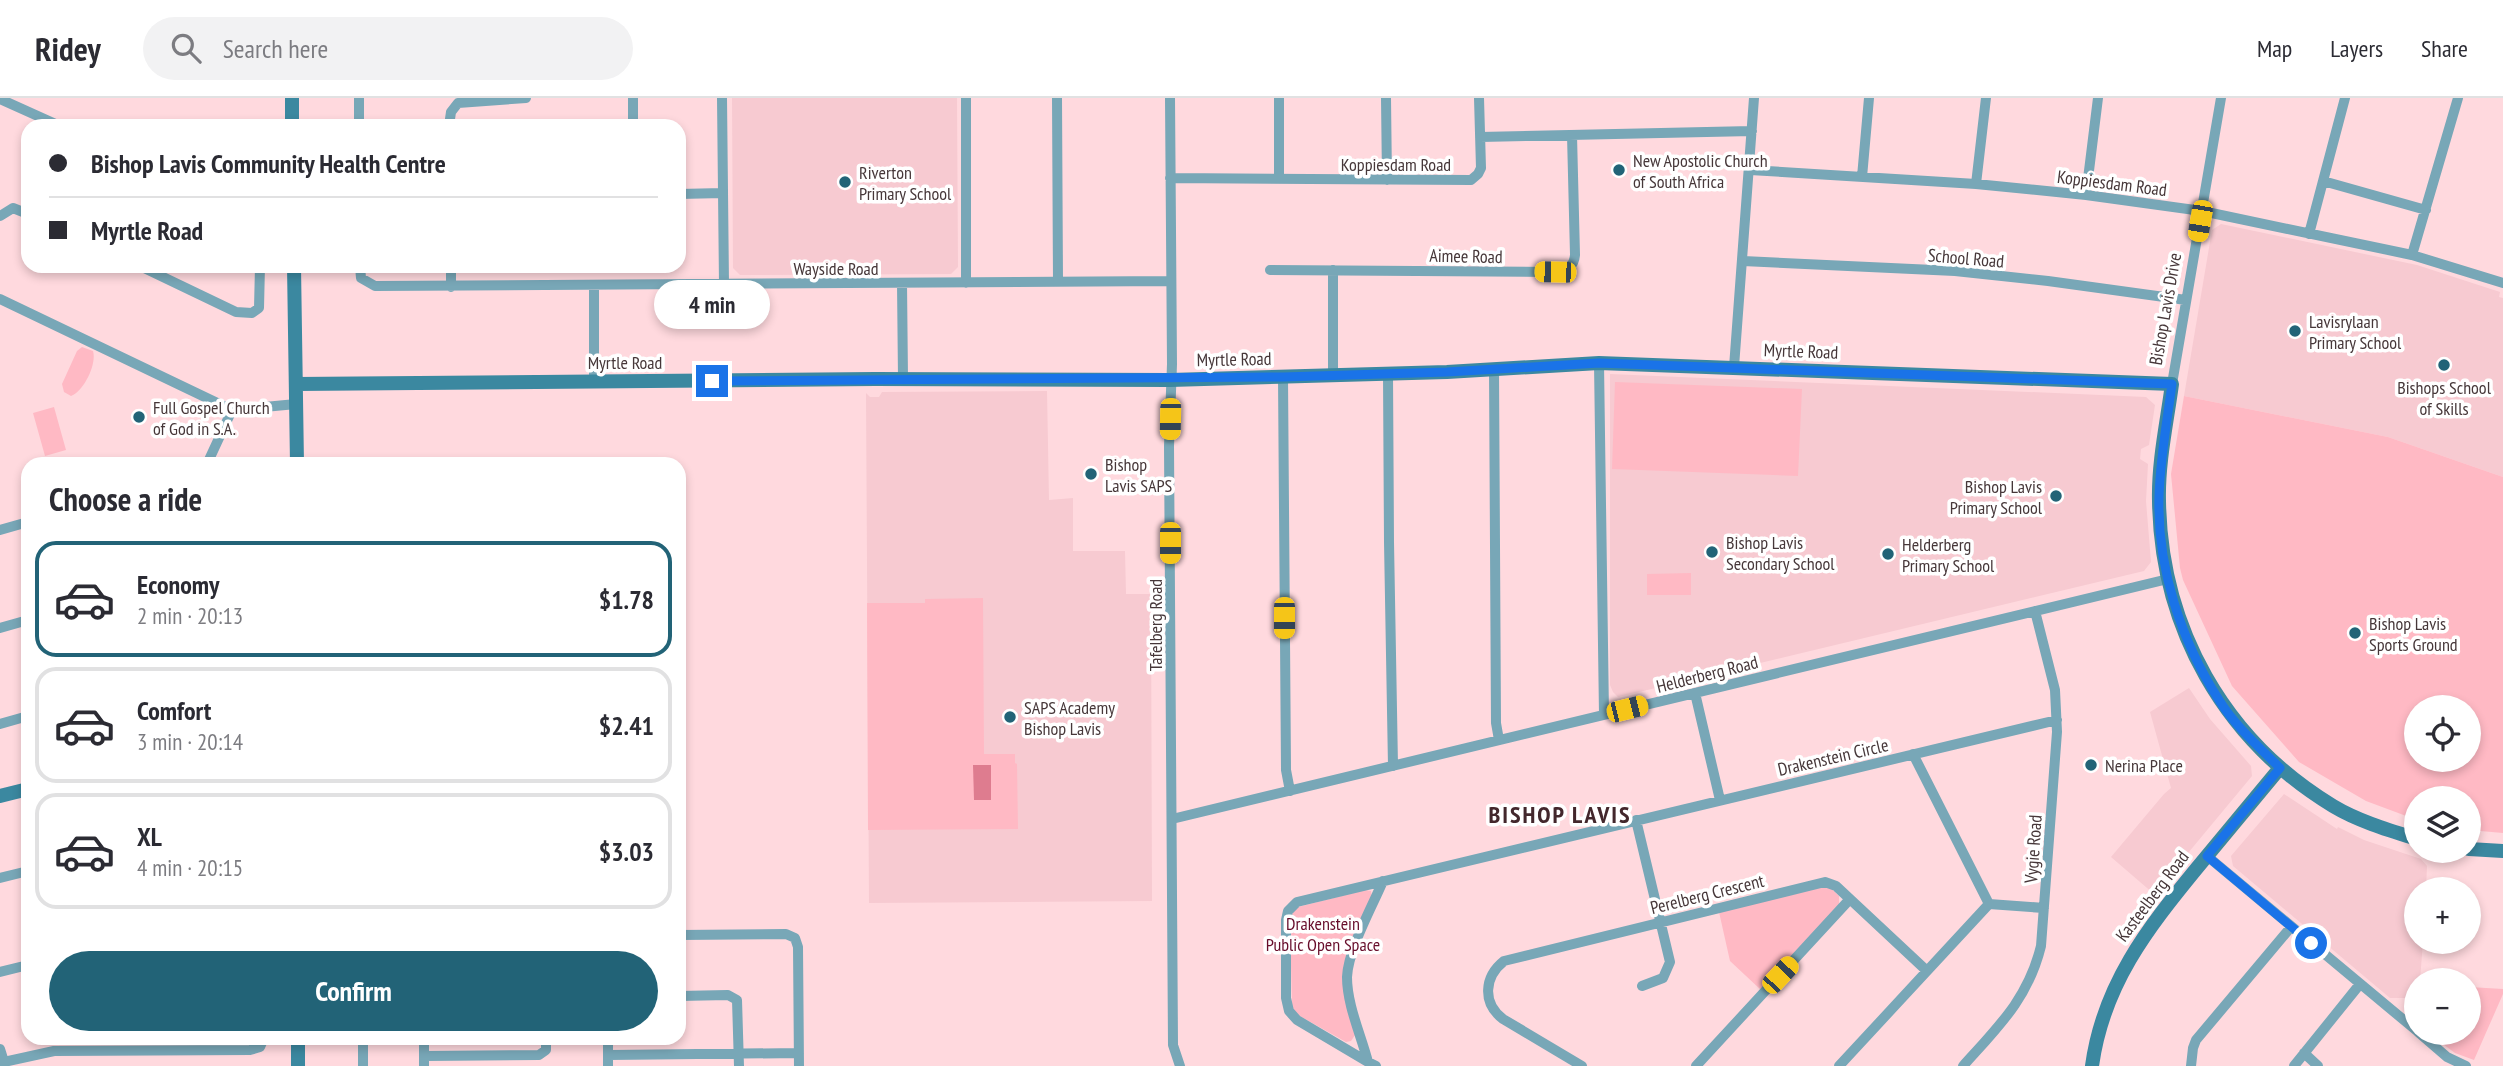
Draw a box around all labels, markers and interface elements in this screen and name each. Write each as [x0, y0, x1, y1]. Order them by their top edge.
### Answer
search box [143, 17, 633, 80]
text: Ridey [35, 27, 101, 70]
icon: search [167, 29, 205, 67]
text: Search here [223, 32, 328, 65]
text: Map [2257, 33, 2292, 64]
text: Layers [2330, 33, 2383, 64]
text: Share [2421, 33, 2468, 64]
text: Bishop Lavis Community Health Centre [91, 147, 446, 180]
place label: New Apostolic Church of South Africa [1633, 149, 1768, 193]
street label: Koppiesdam Road [1341, 153, 1451, 176]
place label: Riverton Primary School [859, 161, 952, 205]
marker: New Apostolic Church of South Africa [1611, 162, 1627, 178]
street label: Koppiesdam Road [2056, 165, 2168, 201]
marker: Riverton Primary School [837, 174, 853, 190]
car [2187, 198, 2214, 244]
text: Myrtle Road [91, 214, 203, 247]
street label: School Road [1927, 243, 2005, 273]
street label: Aimee Road [1429, 244, 1503, 268]
street label: Bishop Lavis Drive [2144, 251, 2186, 367]
street label: Wayside Road [793, 257, 879, 280]
car [1534, 261, 1577, 283]
callout: 4 min [654, 280, 770, 328]
text: 4 min [689, 290, 735, 319]
place label: Lavisrylaan Primary School [2309, 310, 2402, 354]
marker: Lavisrylaan Primary School [2287, 323, 2303, 339]
street label: Myrtle Road [1763, 338, 1839, 364]
street label: Myrtle Road [1196, 347, 1272, 371]
street label: Myrtle Road [588, 351, 662, 374]
marker: Bishops School of Skills [2436, 357, 2452, 373]
route end [696, 365, 728, 397]
place label: Bishops School of Skills [2397, 376, 2492, 420]
place label: Full Gospel Church of God in S.A. [153, 396, 270, 440]
car [1160, 398, 1181, 440]
marker: Full Gospel Church of God in S.A. [131, 409, 147, 425]
place label: Bishop Lavis SAPS [1105, 453, 1173, 497]
marker: Bishop Lavis SAPS [1083, 466, 1099, 482]
place label: Bishop Lavis Primary School [1950, 475, 2043, 519]
text: Choose a ride [49, 478, 202, 520]
marker: Bishop Lavis Primary School [2048, 488, 2064, 504]
car [1160, 522, 1181, 564]
place label: Bishop Lavis Secondary School [1726, 531, 1835, 575]
place label: Helderberg Primary School [1902, 533, 1995, 577]
marker: Bishop Lavis Secondary School [1704, 544, 1720, 560]
marker: Helderberg Primary School [1880, 546, 1896, 562]
icon: car [53, 568, 116, 631]
text: Economy [137, 568, 219, 601]
street label: Tafelberg Road [1144, 579, 1167, 671]
text: $1.78 [599, 583, 654, 616]
car [1274, 597, 1295, 639]
text: 2 min · 20:13 [137, 601, 243, 630]
place label: Bishop Lavis Sports Ground [2369, 612, 2458, 656]
marker: Bishop Lavis Sports Ground [2347, 625, 2363, 641]
street label: Helderberg Road [1654, 650, 1760, 698]
icon: car [53, 694, 116, 757]
text: Comfort [137, 694, 211, 727]
car [1605, 694, 1650, 724]
map controls [2404, 695, 2481, 1045]
button: locate [2404, 695, 2481, 772]
place label: SAPS Academy Bishop Lavis [1024, 696, 1115, 740]
text: $2.41 [599, 709, 654, 742]
marker: SAPS Academy Bishop Lavis [1002, 709, 1018, 725]
text: 3 min · 20:14 [137, 727, 243, 756]
street label: Drakenstein Circle [1775, 733, 1891, 781]
place label: Nerina Place [2105, 754, 2183, 777]
marker: Nerina Place [2083, 757, 2099, 773]
button: layers [2404, 786, 2481, 863]
district label: BISHOP LAVIS [1488, 799, 1632, 830]
street label: Vygie Road [2019, 814, 2047, 885]
icon: car [53, 820, 116, 883]
text: XL [137, 820, 162, 853]
text: $3.03 [599, 835, 654, 868]
street label: Kasteelberg Road [2110, 846, 2194, 946]
text: 4 min · 20:15 [137, 853, 243, 882]
street label: Perelberg Crescent [1648, 869, 1766, 919]
button: + [2404, 877, 2481, 954]
park label: Drakenstein Public Open Space [1266, 912, 1380, 956]
route start [2295, 927, 2327, 959]
button: Confirm [49, 951, 658, 1031]
car [1758, 952, 1803, 998]
button: − [2404, 968, 2481, 1045]

